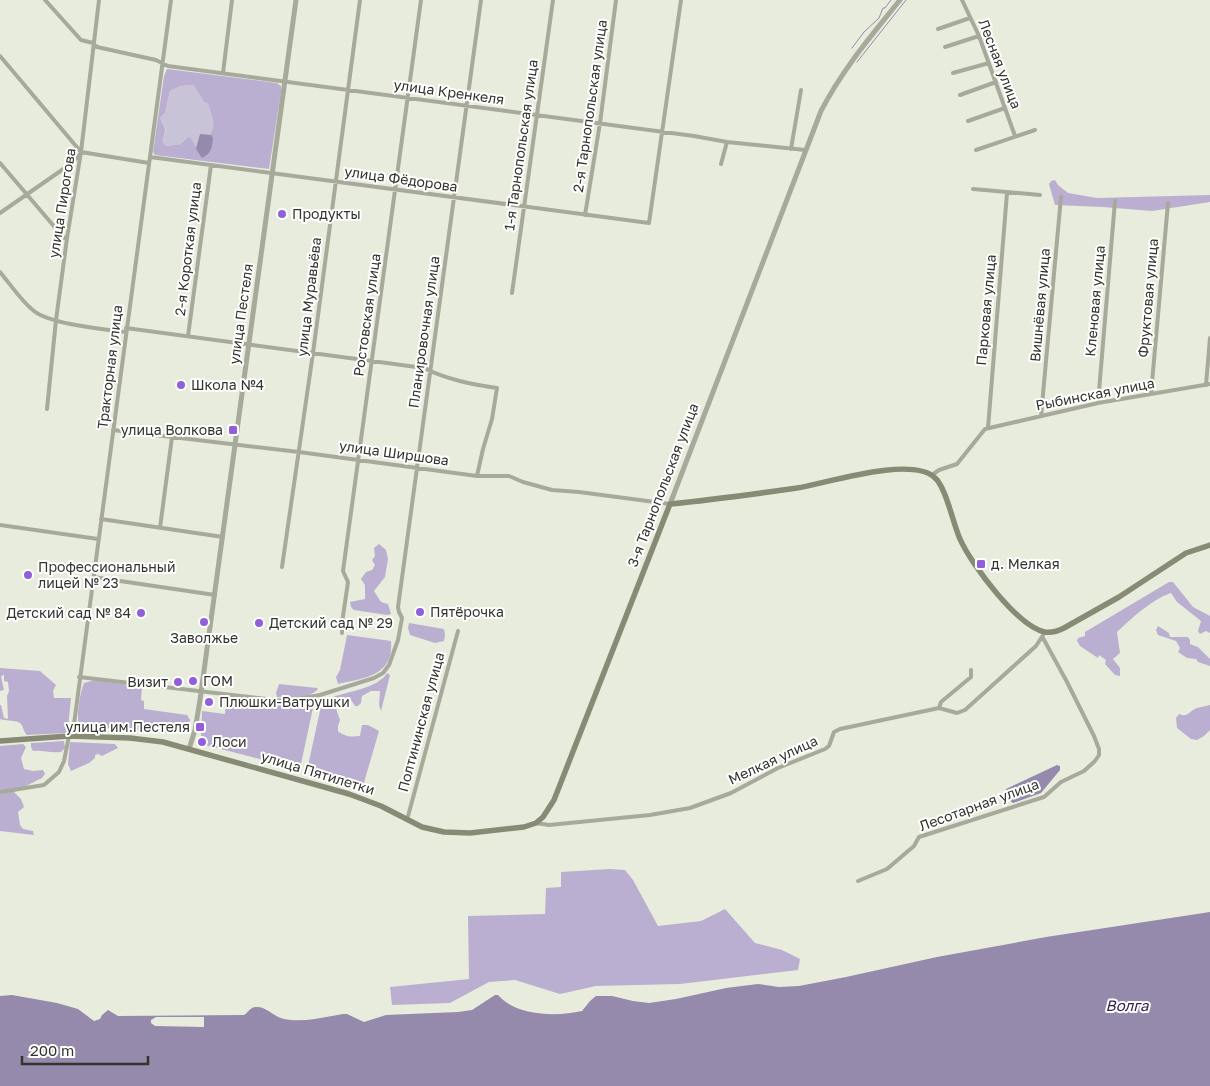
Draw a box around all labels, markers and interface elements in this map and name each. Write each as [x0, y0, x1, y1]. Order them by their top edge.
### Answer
street label: Лесная улица [976, 17, 1025, 111]
street label: 2-я Тарнопольская улица [569, 19, 610, 193]
street label: 1-я Тарнопольская улица [500, 58, 541, 232]
street label: улица Кренкеля [393, 75, 505, 108]
street label: улица Пирогова [44, 147, 79, 259]
street label: улица Фёдорова [343, 162, 459, 195]
street label: 2-я Короткая улица [171, 181, 204, 317]
place label: Продукты [292, 205, 361, 222]
marker: Продукты [276, 208, 288, 220]
street label: улица Муравьёва [293, 236, 324, 358]
street label: Фруктовая улица [1134, 238, 1161, 358]
street label: Кленовая улица [1081, 245, 1108, 357]
street label: Вишнёвая улица [1026, 247, 1053, 363]
street label: Ростовская улица [349, 252, 384, 378]
street label: Парковая улица [972, 254, 999, 366]
street label: Планировочная улица [404, 255, 443, 409]
street label: улица Пестеля [225, 262, 256, 365]
street label: Тракторная улица [93, 304, 126, 430]
street label: Рыбинская улица [1034, 374, 1156, 413]
place label: Школа №4 [191, 376, 264, 393]
marker: Школа №4 [175, 379, 187, 391]
street label: 3-я Тарнопольская улица [623, 400, 702, 569]
place label: улица Волкова [121, 421, 223, 438]
marker: улица Волкова [227, 424, 239, 436]
street label: улица Ширшова [338, 436, 450, 469]
place label: д. Мелкая [991, 555, 1060, 572]
place label: Профессиональный лицей № 23 [38, 558, 175, 591]
marker: д. Мелкая [975, 558, 987, 570]
marker: Профессиональный лицей № 23 [22, 569, 34, 581]
place label: Пятёрочка [430, 603, 504, 620]
place label: Детский сад № 84 [7, 604, 131, 621]
marker: Пятёрочка [414, 606, 426, 618]
marker: Детский сад № 84 [135, 607, 147, 619]
place label: Детский сад № 29 [269, 614, 393, 631]
marker: Заволжье [198, 616, 210, 628]
marker: Детский сад № 29 [253, 617, 265, 629]
place label: Заволжье [170, 629, 238, 646]
street label: Полтининская улица [394, 650, 447, 794]
place label: ГОМ [203, 672, 233, 689]
place label: Визит [127, 673, 168, 690]
marker: ГОМ [187, 675, 199, 687]
marker: Визит [172, 676, 184, 688]
place label: Плюшки-Ватрушки [219, 693, 350, 710]
marker: Плюшки-Ватрушки [203, 696, 215, 708]
place label: улица им.Пестеля [66, 718, 190, 735]
marker: улица им.Пестеля [194, 721, 206, 733]
street label: Мелкая улица [725, 731, 820, 788]
place label: Лоси [212, 733, 247, 750]
marker: Лоси [196, 736, 208, 748]
street label: улица Пятилетки [259, 747, 377, 798]
street label: Лесотарная улица [917, 775, 1041, 834]
water label: Волга [1106, 996, 1149, 1014]
scale bar [22, 1034, 149, 1066]
text: 200 m [30, 1041, 74, 1059]

